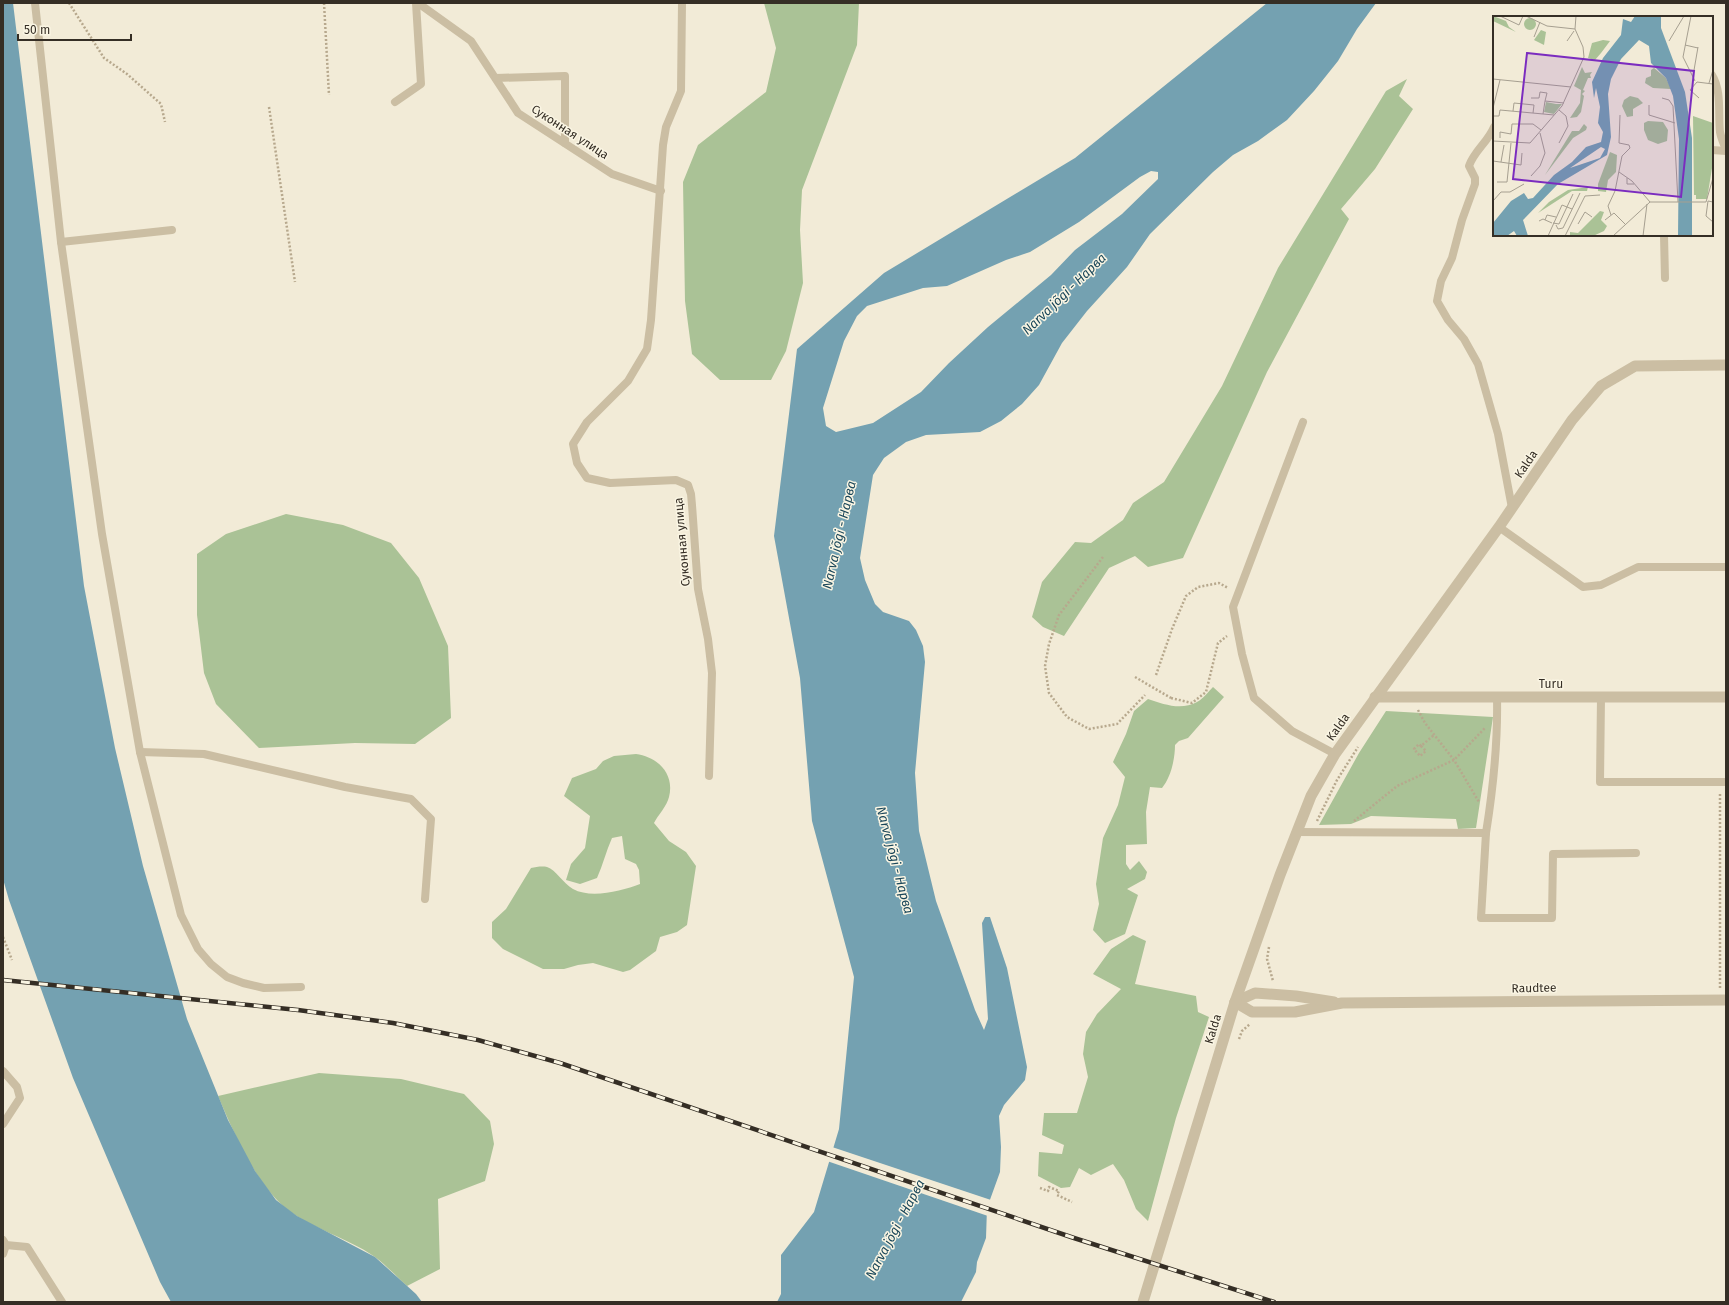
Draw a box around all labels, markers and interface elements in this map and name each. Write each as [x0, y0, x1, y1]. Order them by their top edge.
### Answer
scale bar [18, 16, 131, 42]
inset map [1493, 16, 1713, 236]
text: 50 m [24, 23, 50, 37]
street label: Суконная улица [529, 102, 611, 162]
water label: Narva jõgi - Нарва [1019, 250, 1109, 338]
street label: Kalda [1512, 447, 1540, 481]
water label: Narva jõgi - Нарва [819, 480, 859, 590]
street label: Суконная улица [671, 497, 693, 587]
street label: Turu [1539, 677, 1563, 691]
street label: Kalda [1324, 710, 1352, 744]
water label: Narva jõgi - Нарва [873, 805, 917, 915]
street label: Raudtee [1511, 981, 1557, 995]
street label: Kalda [1202, 1012, 1224, 1046]
water label: Narva jõgi - Нарва [862, 1177, 928, 1281]

